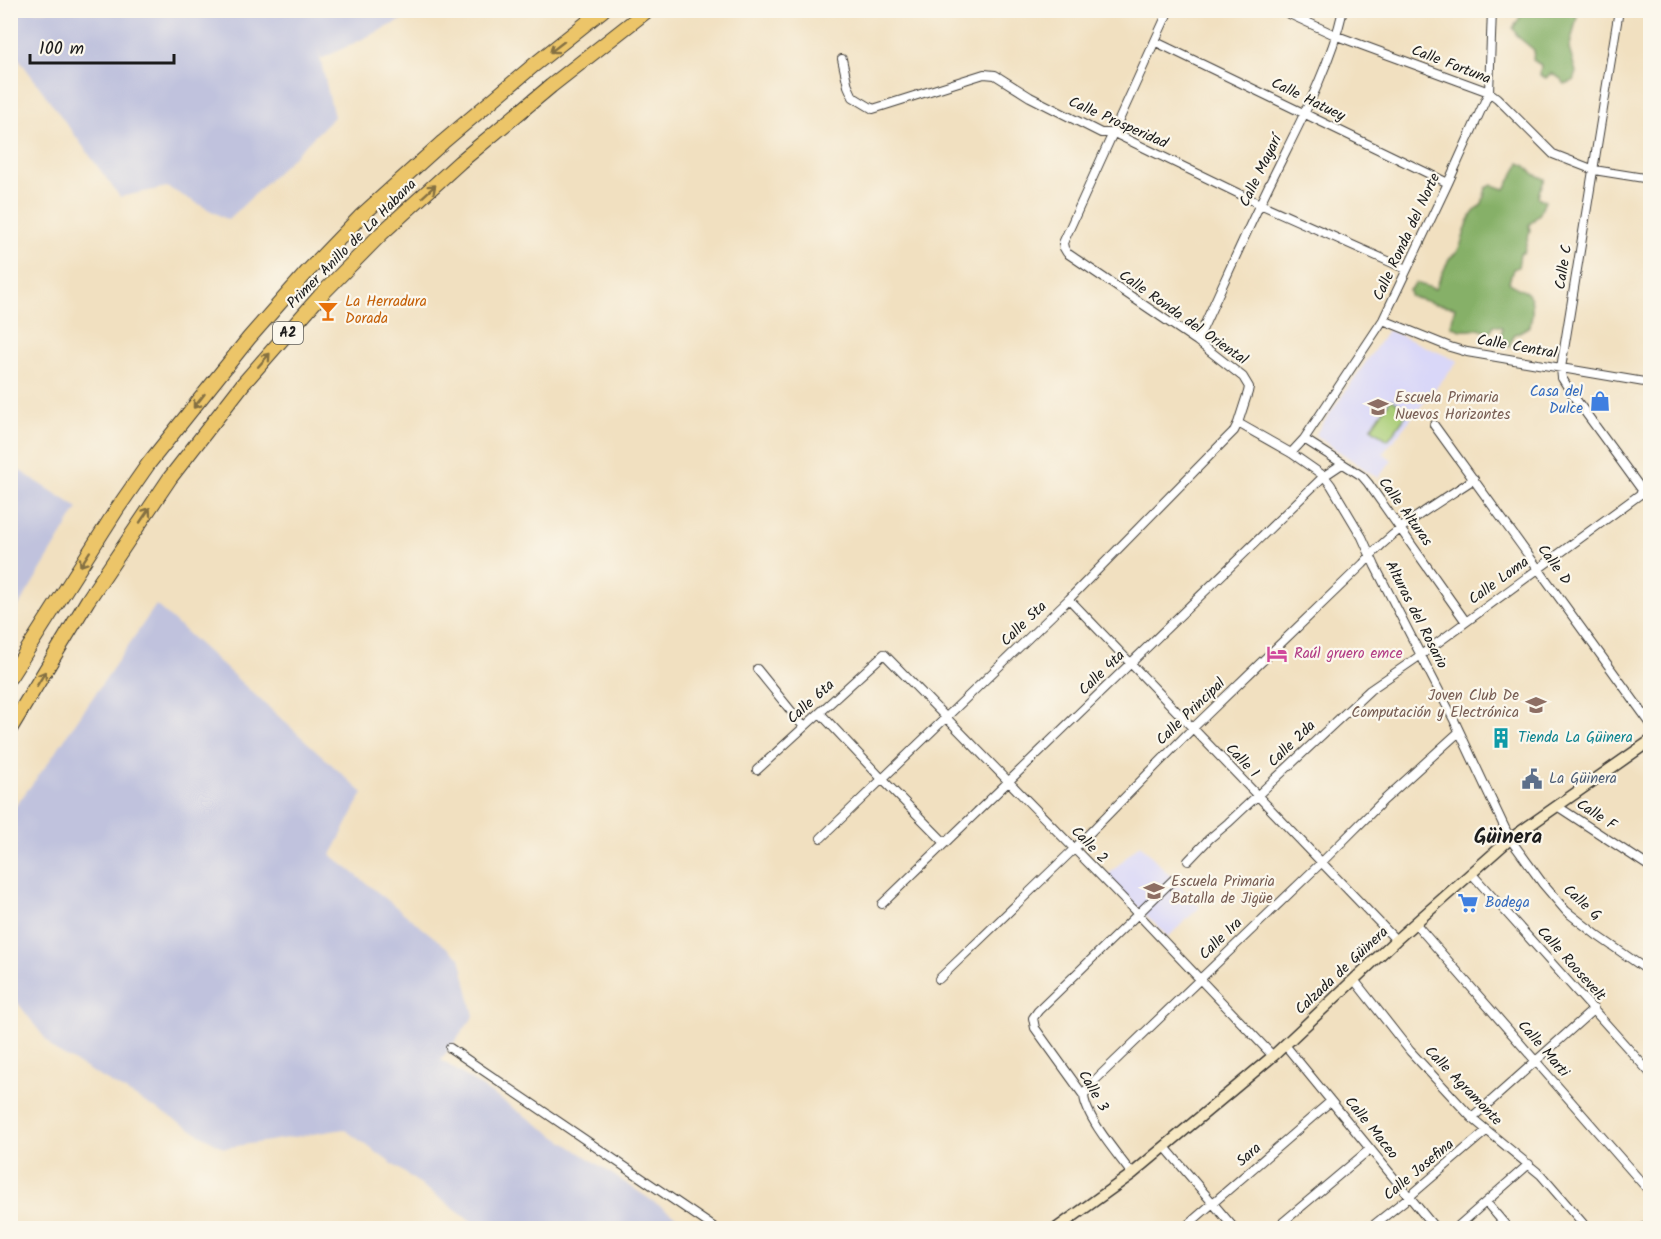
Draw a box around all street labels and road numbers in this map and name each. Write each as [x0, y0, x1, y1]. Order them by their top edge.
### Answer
street label: Calle Fortuna [1408, 39, 1494, 91]
street label: Calle Hatuey [1267, 72, 1350, 129]
street label: Calle Prosperidad [1064, 90, 1172, 156]
street label: Calle Mayarí [1233, 129, 1290, 211]
street label: Calle Ronda del Norte [1367, 169, 1447, 305]
street label: Primer Anillo de La Habana [281, 173, 423, 315]
street label: Calle C [1549, 243, 1579, 291]
street label: Calle Ronda del Oriental [1113, 264, 1253, 372]
road number: A2 [273, 322, 303, 344]
street label: Calle Central [1475, 328, 1559, 366]
street label: Calle Alturas [1372, 472, 1439, 552]
street label: Calle D [1531, 539, 1577, 591]
street label: Calle Loma [1464, 551, 1534, 611]
street label: Alturas del Rosario [1378, 557, 1454, 673]
street label: Calle 5ta [995, 596, 1053, 652]
street label: Calle 4ta [1073, 644, 1131, 702]
street label: Calle Principal [1151, 672, 1232, 752]
street label: Calle 6ta [782, 674, 840, 730]
street label: Calle 2da [1262, 715, 1322, 773]
street label: Calle 1 [1219, 738, 1265, 784]
street label: Calle F [1571, 793, 1622, 838]
street label: Calle 2 [1065, 821, 1113, 869]
street label: Calle G [1557, 879, 1607, 927]
street label: Calle 1ra [1194, 912, 1248, 966]
street label: Calzada de Güinera [1290, 921, 1394, 1021]
street label: Calle Roosevelt [1531, 921, 1612, 1007]
street label: Calle Marti [1511, 1015, 1576, 1084]
street label: Calle Agramonte [1418, 1040, 1508, 1132]
street label: Calle 3 [1071, 1066, 1115, 1117]
street label: Calle Maceo [1338, 1091, 1404, 1165]
street label: Calle Josefina [1378, 1133, 1460, 1207]
street label: Sara [1231, 1137, 1267, 1173]

